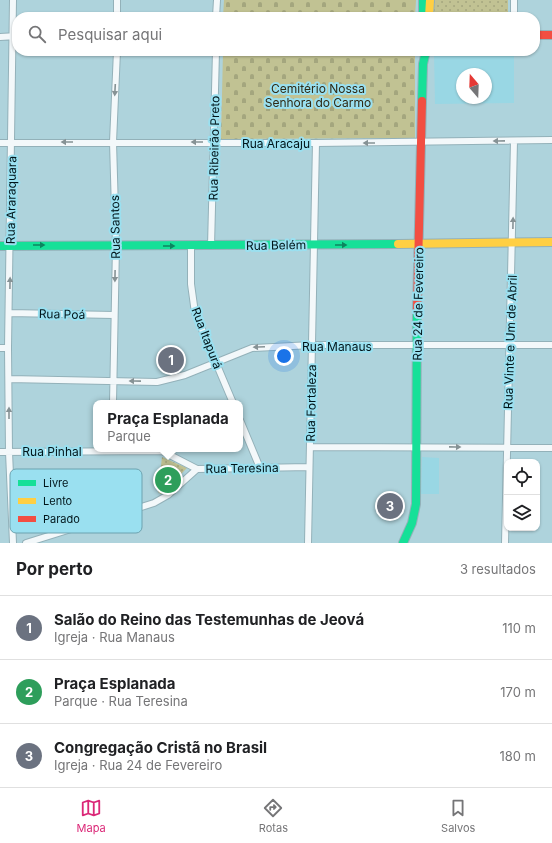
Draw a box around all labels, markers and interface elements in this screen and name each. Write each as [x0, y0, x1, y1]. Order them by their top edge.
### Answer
search box [12, 12, 540, 56]
icon: search [26, 23, 48, 45]
text: Pesquisar aqui [58, 25, 162, 44]
north arrow [456, 68, 492, 104]
park label: Cemitério Nossa Senhora do Carmo [265, 81, 371, 110]
one-way arrow [112, 84, 119, 96]
street label: Rua Ribeirão Preto [206, 96, 222, 200]
street label: Rua Aracaju [242, 136, 310, 151]
one-way arrow [492, 138, 505, 144]
one-way arrow [60, 139, 73, 145]
one-way arrow [190, 139, 203, 145]
one-way arrow [363, 139, 375, 146]
street label: Rua Araraquara [3, 156, 19, 244]
street label: Rua Santos [107, 195, 123, 259]
one-way arrow [510, 216, 516, 229]
street label: Rua Belém [246, 237, 306, 253]
one-way arrow [33, 242, 46, 248]
one-way arrow [335, 242, 348, 248]
one-way arrow [163, 243, 176, 249]
street label: Rua 24 de Fevereiro [410, 247, 426, 361]
one-way arrow [112, 270, 118, 283]
street label: Rua Vinte e Um de Abril [500, 275, 520, 409]
one-way arrow [7, 276, 13, 289]
street label: Rua Itapurá [188, 305, 226, 371]
street label: Rua Poá [39, 306, 85, 322]
street label: Rua Manaus [302, 339, 372, 354]
one-way arrow [253, 344, 265, 351]
pin: 1 [158, 345, 184, 375]
your location [274, 346, 294, 366]
street label: Rua Fortaleza [303, 364, 319, 442]
one-way arrow [128, 378, 141, 384]
popup [93, 400, 243, 452]
one-way arrow [6, 406, 12, 419]
text: Praça Esplanada [107, 409, 229, 428]
text: Parque [107, 428, 151, 444]
street label: Rua Pinhal [22, 444, 82, 459]
one-way arrow [449, 444, 461, 451]
map controls [504, 459, 540, 531]
button: locate [504, 459, 540, 495]
street label: Rua Teresina [205, 460, 279, 476]
pin: 2 [155, 465, 181, 495]
legend [10, 469, 142, 533]
text: Livre [43, 476, 68, 490]
pin: 3 [377, 491, 403, 521]
text: Lento [43, 494, 73, 508]
button: layers [504, 495, 540, 531]
text: Parado [43, 512, 80, 526]
text: Por perto [16, 559, 93, 579]
text: 3 resultados [460, 561, 536, 577]
text: Salão do Reino das Testemunhas de Jeová [54, 610, 364, 629]
text: 1 [26, 620, 32, 636]
text: 110 m [502, 620, 536, 636]
text: Igreja · Rua Manaus [54, 629, 175, 645]
text: Praça Esplanada [54, 674, 176, 693]
text: 2 [25, 684, 33, 700]
text: 170 m [500, 684, 536, 700]
text: Parque · Rua Teresina [54, 693, 188, 709]
text: Congregação Cristã no Brasil [54, 738, 267, 757]
text: 3 [25, 748, 33, 764]
text: 180 m [499, 748, 536, 764]
text: Igreja · Rua 24 de Fevereiro [54, 757, 222, 773]
tab: Mapa [77, 797, 106, 835]
tab: Rotas [259, 797, 288, 835]
tab: Salvos [441, 797, 475, 835]

